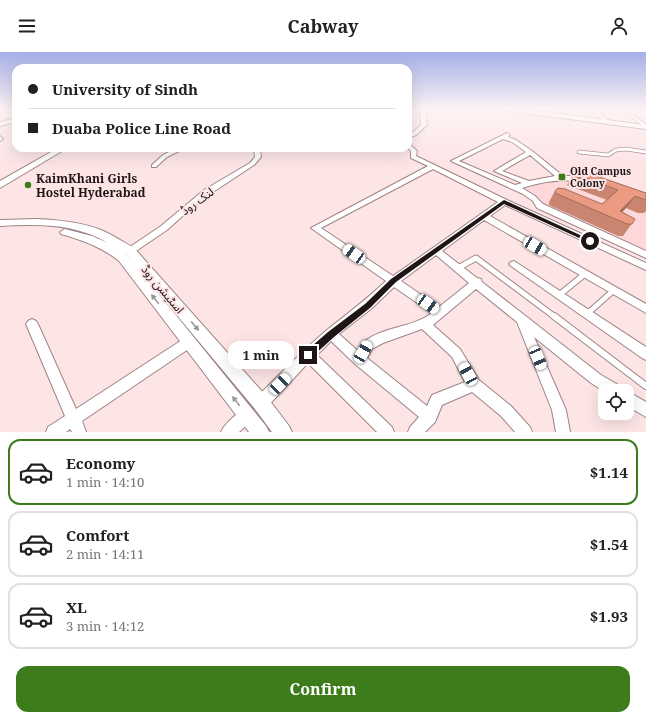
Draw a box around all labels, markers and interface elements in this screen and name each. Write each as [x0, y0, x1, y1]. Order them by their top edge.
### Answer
text: Cabway [288, 14, 358, 38]
icon: menu [16, 15, 38, 37]
icon: person [608, 15, 630, 37]
text: University of Sindh [52, 79, 198, 99]
text: Duaba Police Line Road [52, 118, 231, 138]
place label: Old Campus Colony [570, 164, 631, 190]
place label: KaimKhani Girls Hostel Hyderabad [36, 170, 146, 201]
marker: Old Campus Colony [557, 172, 567, 182]
marker: KaimKhani Girls Hostel Hyderabad [23, 180, 33, 190]
street label: لنک روڈ [177, 183, 217, 219]
route start [581, 232, 599, 250]
car [522, 235, 548, 257]
car [341, 242, 367, 266]
street label: اسٹیشن روڈ [138, 261, 188, 317]
car [415, 292, 441, 316]
one-way arrow [151, 294, 160, 305]
one-way arrow [190, 321, 199, 331]
car [352, 339, 374, 365]
callout: 1 min [228, 341, 294, 369]
car [528, 345, 548, 371]
text: 1 min [243, 346, 279, 364]
route end [299, 346, 317, 364]
car [457, 361, 479, 387]
car [267, 371, 293, 397]
map controls [598, 384, 634, 420]
button: locate [598, 384, 634, 420]
one-way arrow [231, 396, 240, 407]
text: Economy [66, 453, 135, 473]
icon: car [18, 454, 54, 490]
text: $1.14 [590, 462, 628, 482]
text: 1 min · 14:10 [66, 473, 144, 491]
text: Comfort [66, 525, 129, 545]
icon: car [18, 526, 54, 562]
text: $1.54 [590, 534, 628, 554]
text: 2 min · 14:11 [66, 545, 144, 563]
text: XL [66, 597, 87, 617]
icon: car [18, 598, 54, 634]
text: $1.93 [590, 606, 628, 626]
text: 3 min · 14:12 [66, 617, 144, 635]
button: Confirm [16, 666, 630, 712]

